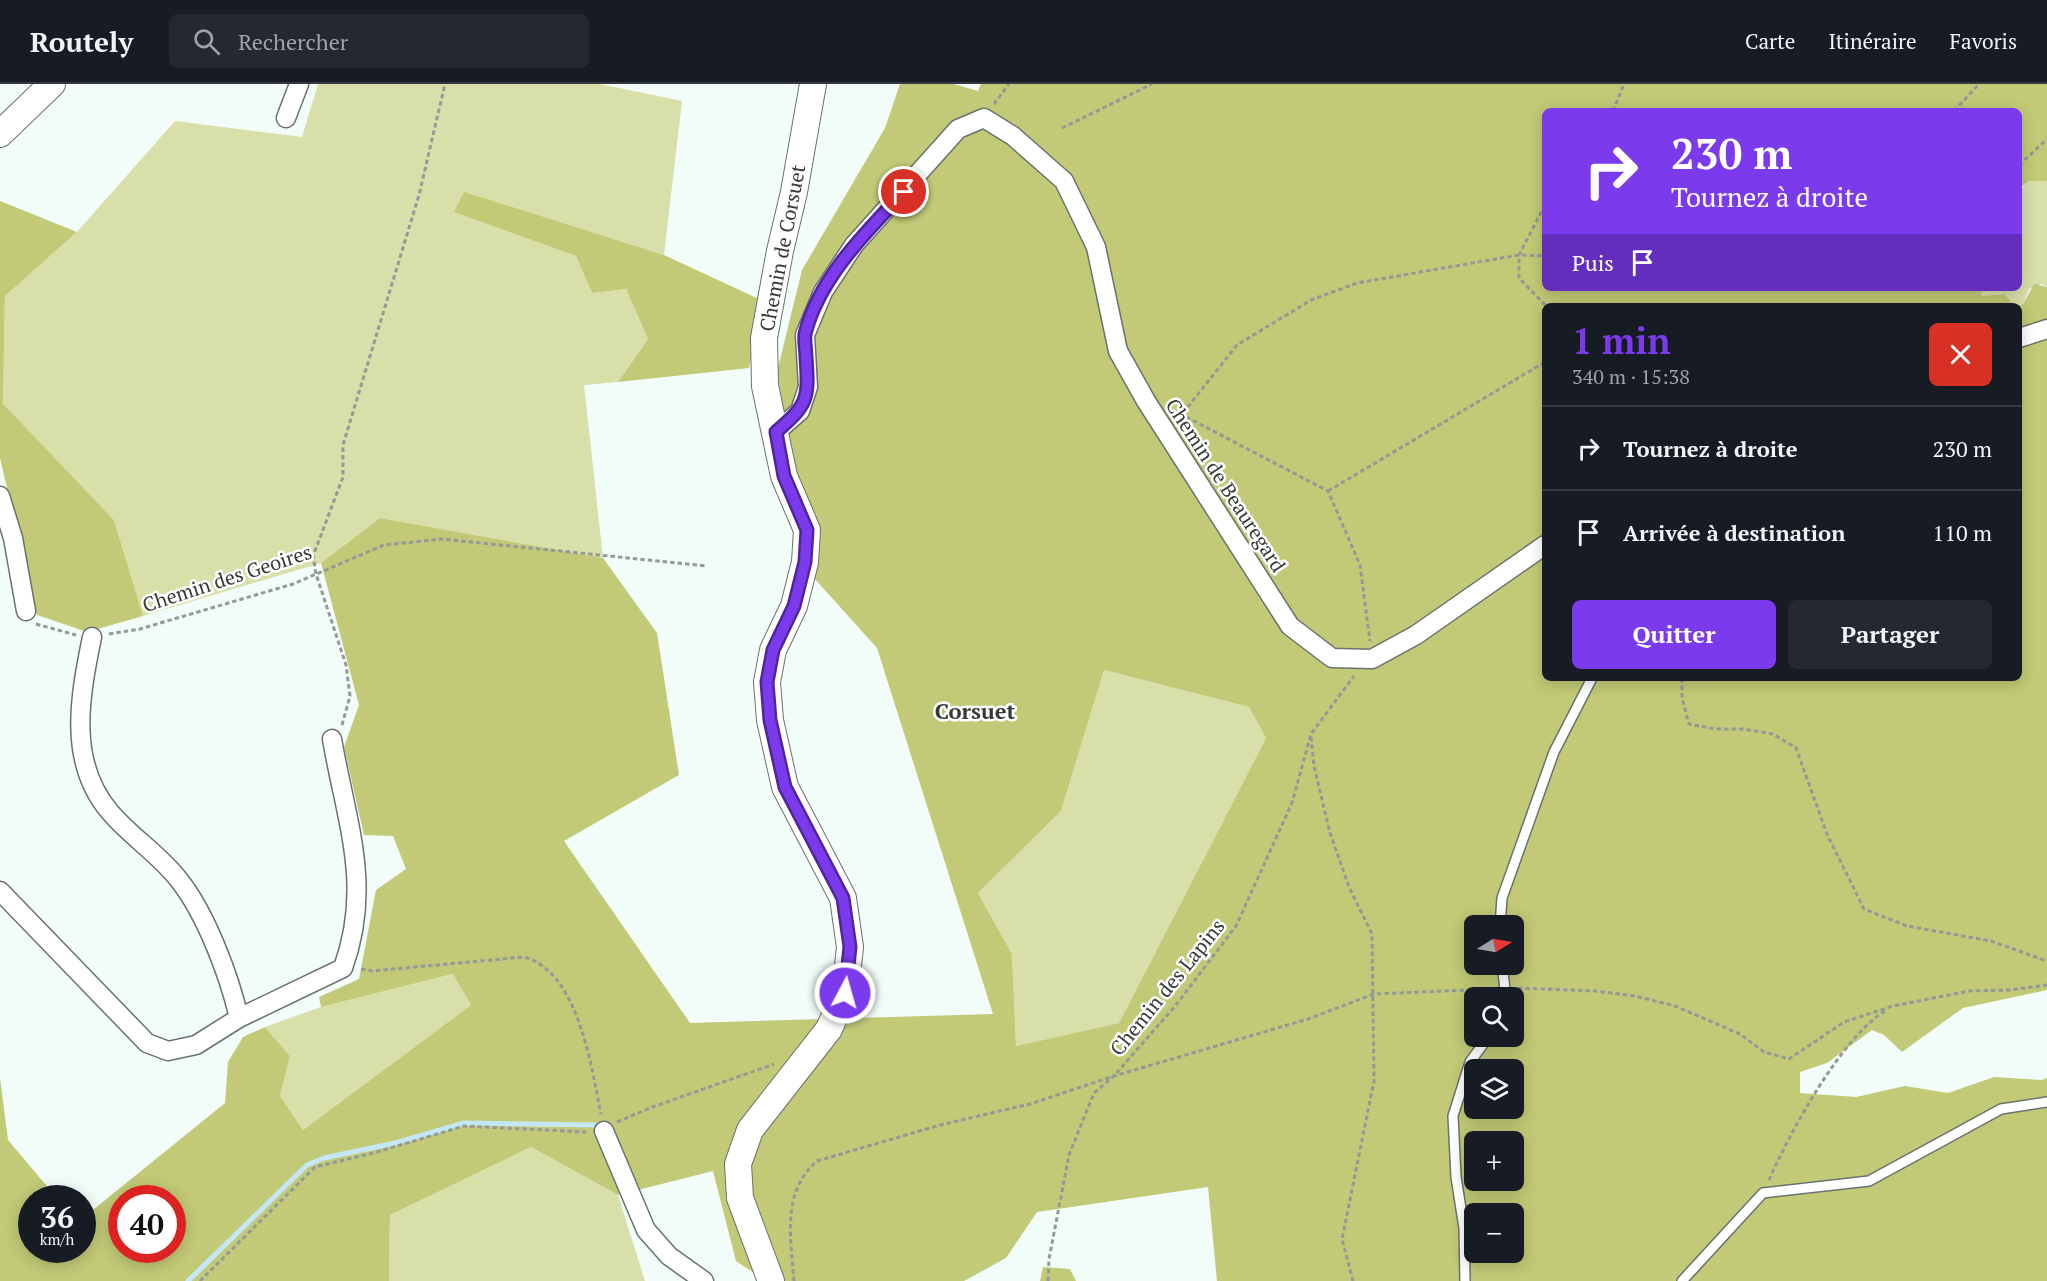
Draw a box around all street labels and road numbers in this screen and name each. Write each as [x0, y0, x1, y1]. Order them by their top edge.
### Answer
street label: Chemin de Corsuet [753, 162, 812, 334]
street label: Chemin de Beauregard [1160, 393, 1292, 577]
street label: Chemin des Geoires [139, 538, 315, 618]
street label: Chemin des Lapins [1104, 913, 1230, 1061]

